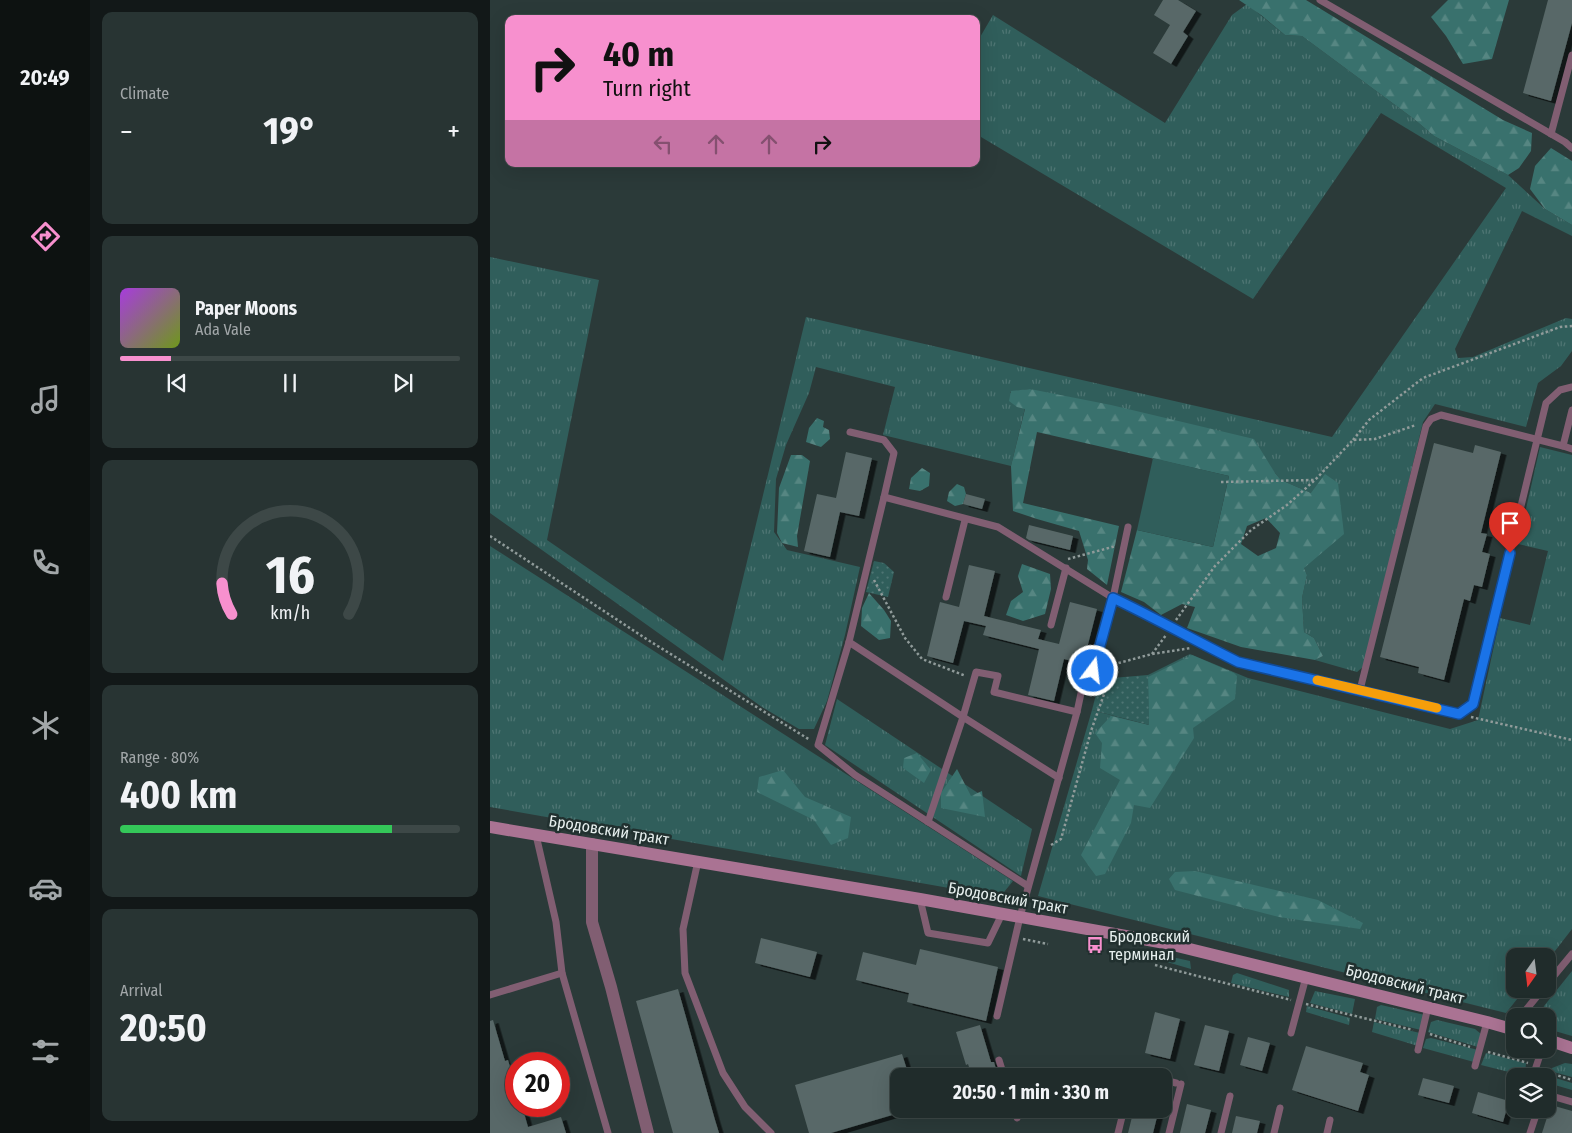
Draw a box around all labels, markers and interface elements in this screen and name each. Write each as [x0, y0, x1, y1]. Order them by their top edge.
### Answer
text: 40 m [603, 33, 674, 75]
icon: right [520, 35, 585, 100]
text: 20:49 [20, 64, 70, 91]
text: Turn right [603, 75, 691, 102]
text: Climate [120, 84, 169, 103]
text: 19° [263, 108, 317, 154]
text: − [120, 115, 133, 148]
text: + [447, 115, 460, 148]
icon: left [649, 130, 677, 158]
icon: ahead [702, 130, 730, 158]
icon: ahead [755, 130, 783, 158]
icon: right [808, 130, 836, 158]
icon: directions [28, 219, 63, 254]
text: Paper Moons [195, 297, 297, 320]
text: Ada Vale [195, 320, 251, 339]
icon: previous [163, 369, 191, 397]
icon: pause [276, 369, 304, 397]
icon: next [389, 369, 417, 397]
icon: music [28, 382, 63, 417]
pin [1489, 502, 1531, 553]
icon: arrive [1496, 509, 1524, 537]
text: 16 [265, 544, 315, 607]
icon: phone [28, 545, 63, 580]
text: km/h [270, 602, 310, 624]
position arrow [1066, 644, 1118, 696]
icon: climate [28, 708, 63, 743]
text: Range · 80% [120, 748, 199, 767]
text: 400 km [120, 772, 237, 818]
street label: Бродовский тракт [547, 811, 671, 849]
icon: car [28, 871, 63, 906]
street label: Бродовский тракт [946, 878, 1070, 918]
place label: Бродовский терминал [1109, 927, 1190, 964]
bus stop icon: Бродовский терминал [1085, 935, 1105, 955]
north arrow [1506, 948, 1556, 998]
map controls [1506, 948, 1556, 1118]
street label: Бродовский тракт [1344, 960, 1467, 1008]
text: Arrival [120, 981, 162, 1000]
text: 20:50 [120, 1005, 207, 1051]
button: search [1506, 1008, 1556, 1058]
icon: filters [28, 1034, 63, 1069]
speed limit sign: 20 [505, 1052, 570, 1117]
button: layers [1506, 1068, 1556, 1118]
text: 20:50 · 1 min · 330 m [953, 1081, 1109, 1104]

